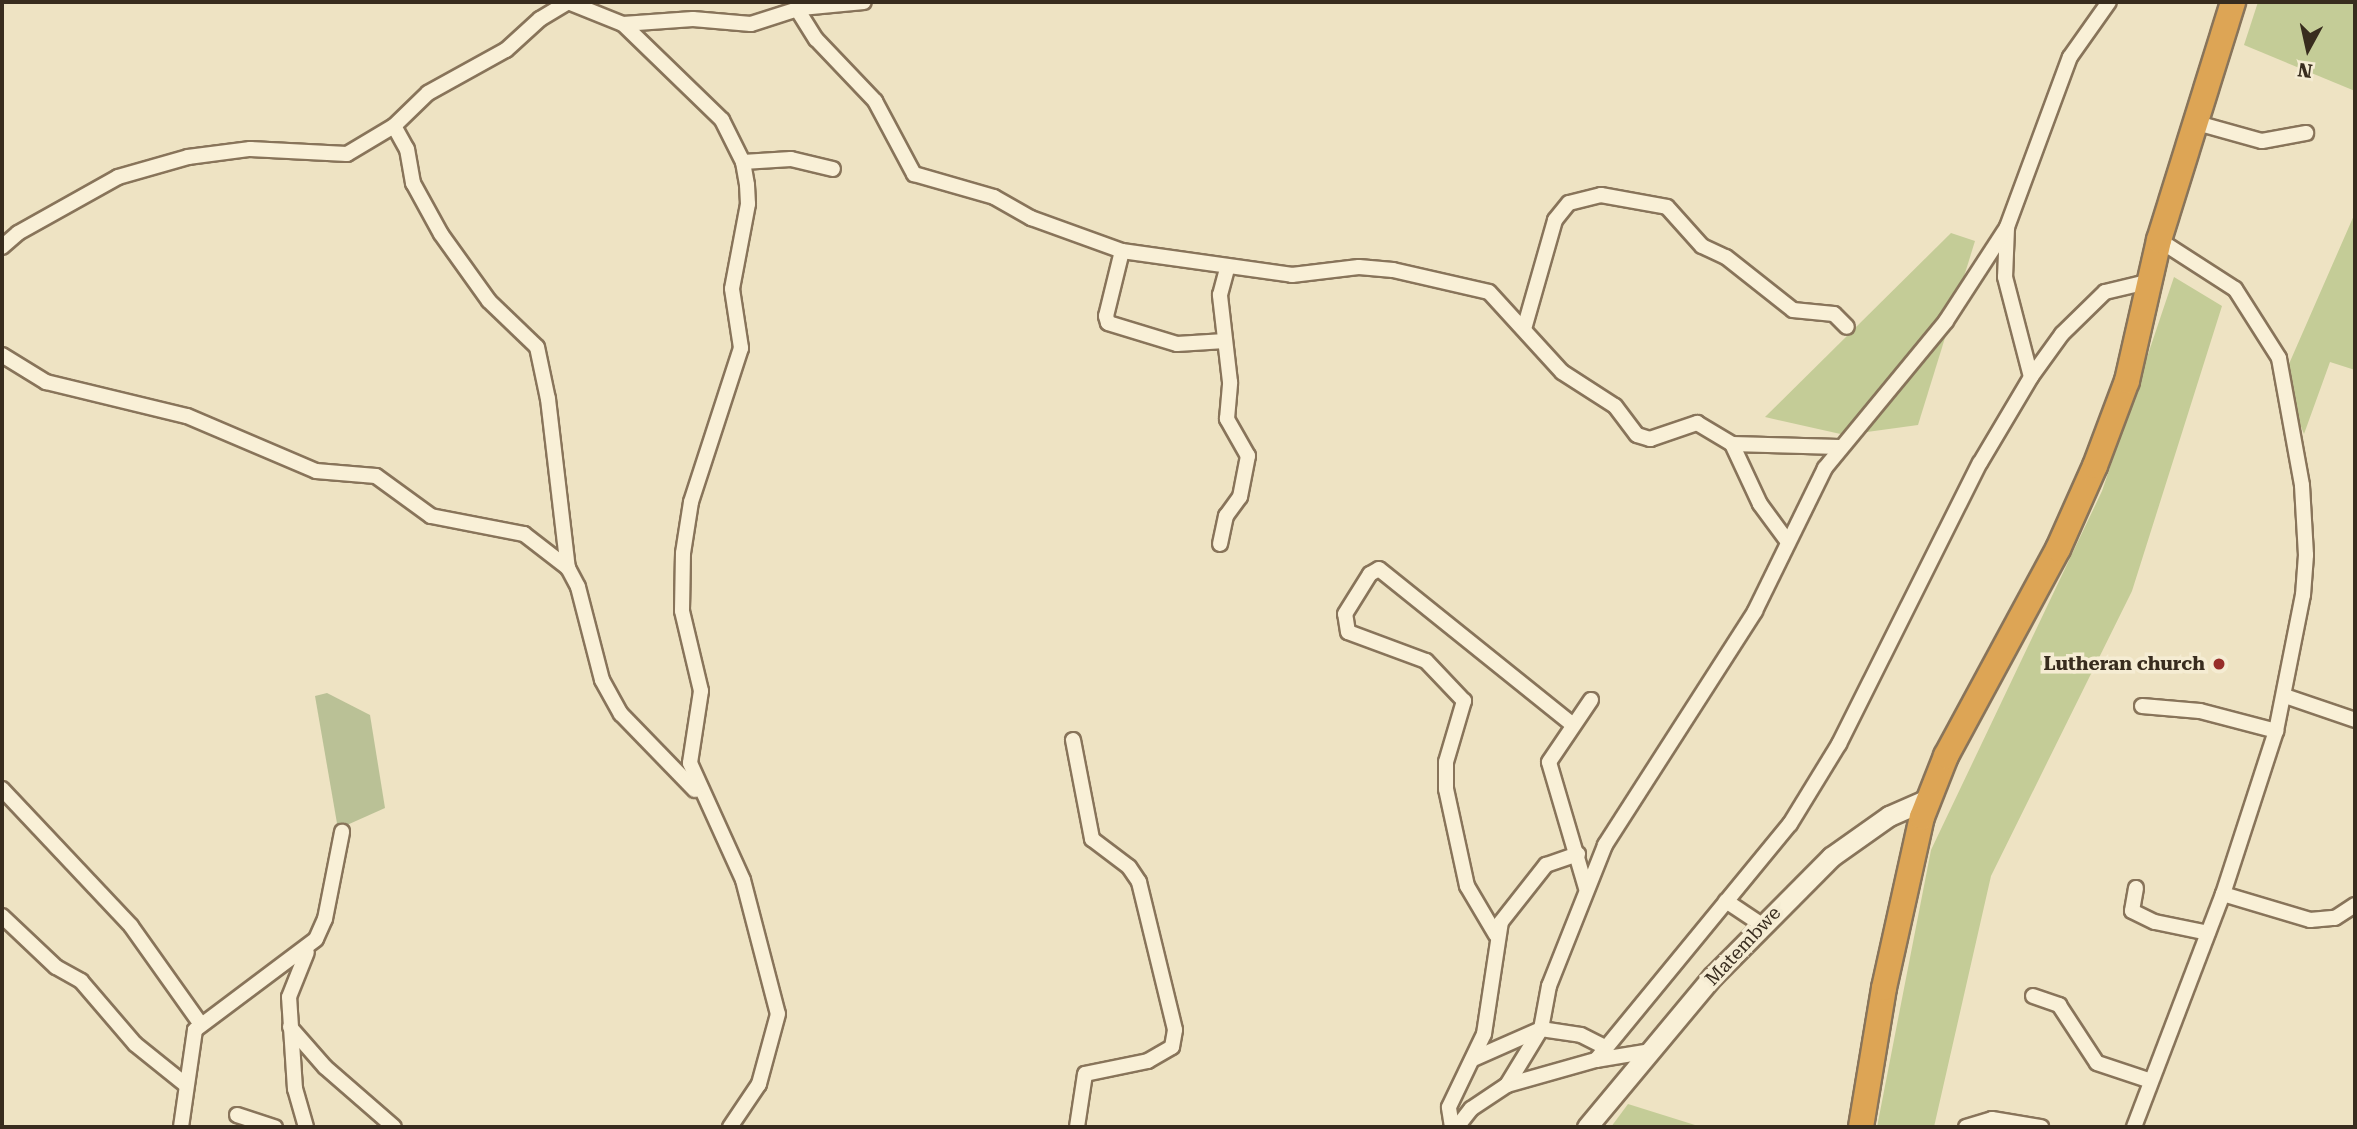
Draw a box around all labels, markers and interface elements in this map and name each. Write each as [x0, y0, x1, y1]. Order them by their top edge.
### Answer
north arrow [2273, 14, 2343, 84]
text: N [2296, 58, 2314, 83]
place label: Lutheran church [2044, 653, 2205, 675]
marker: Lutheran church [2211, 656, 2227, 672]
street label: Matembwe [1701, 902, 1785, 990]

